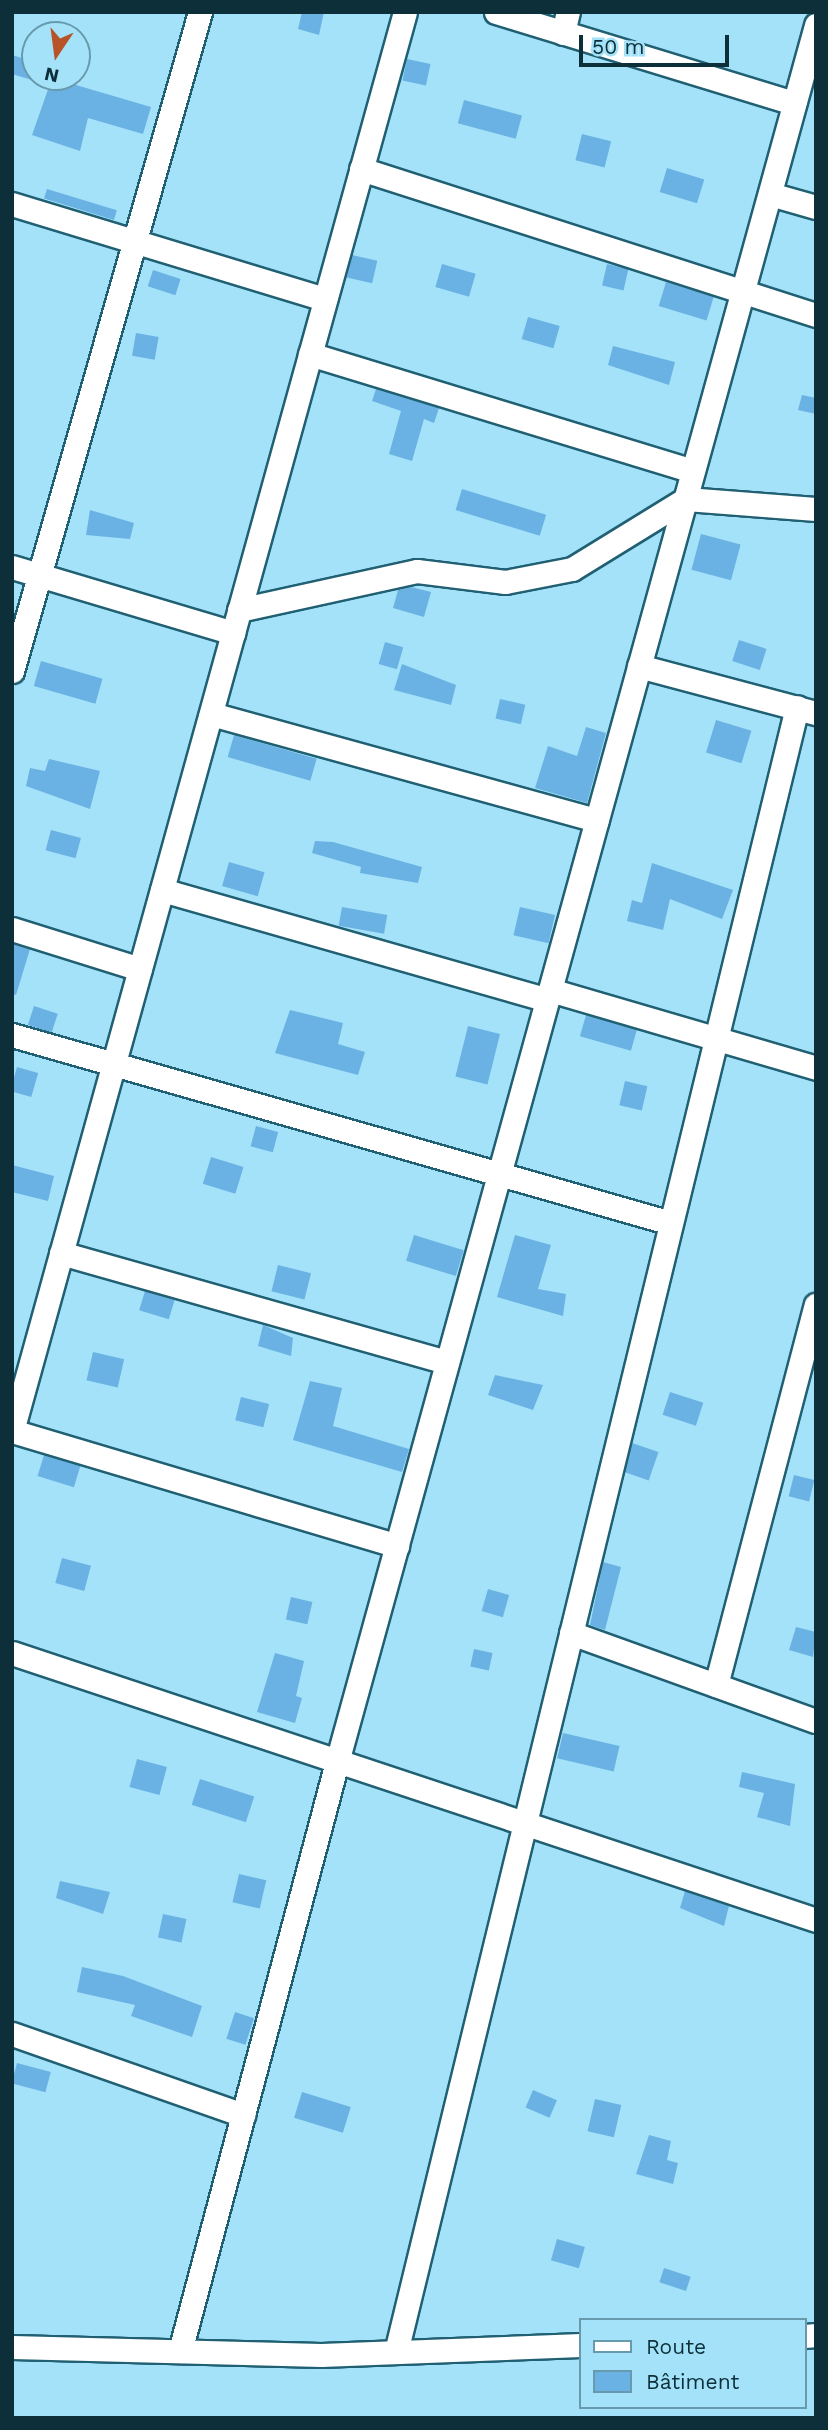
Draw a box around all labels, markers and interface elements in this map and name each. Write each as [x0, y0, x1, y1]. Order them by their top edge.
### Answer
north arrow [21, 21, 91, 91]
scale bar [583, 21, 734, 65]
text: 50 m [592, 34, 644, 59]
text: N [42, 62, 61, 88]
legend [580, 2318, 807, 2409]
text: Route [646, 2334, 706, 2359]
text: Bâtiment [646, 2369, 739, 2394]

